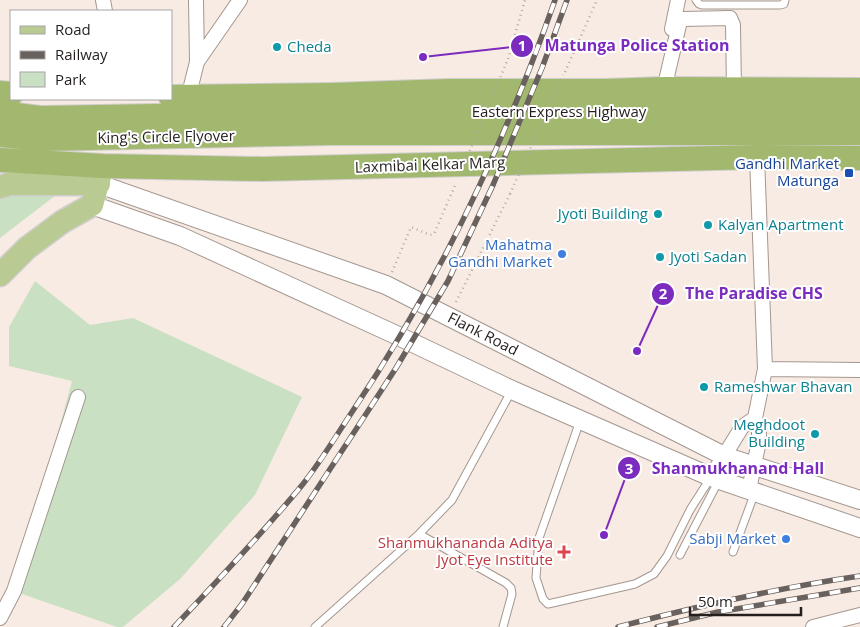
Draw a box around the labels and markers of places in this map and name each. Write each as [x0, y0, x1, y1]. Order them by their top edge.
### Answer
callout: Matunga Police Station [509, 30, 739, 61]
place label: Cheda [287, 36, 332, 56]
marker: Cheda [271, 41, 283, 53]
place label: Gandhi Market Matunga [735, 153, 839, 190]
marker: Gandhi Market Matunga [843, 167, 855, 179]
place label: Jyoti Building [556, 203, 648, 223]
marker: Jyoti Building [652, 208, 664, 220]
place label: Kalyan Apartment [718, 214, 844, 234]
marker: Kalyan Apartment [702, 219, 714, 231]
place label: Mahatma Gandhi Market [448, 234, 552, 271]
place label: Jyoti Sadan [668, 246, 747, 266]
marker: Mahatma Gandhi Market [556, 248, 568, 260]
marker: Jyoti Sadan [654, 251, 666, 263]
callout: The Paradise CHS [650, 278, 833, 309]
place label: Rameshwar Bhavan [714, 376, 853, 396]
marker: Rameshwar Bhavan [698, 381, 710, 393]
place label: Meghdoot Building [733, 414, 805, 451]
marker: Meghdoot Building [809, 428, 821, 440]
callout: Shanmukhanand Hall [617, 453, 834, 484]
place label: Sabji Market [689, 528, 776, 548]
place label: Shanmukhananda Aditya Jyot Eye Institute [378, 532, 553, 569]
marker: Sabji Market [780, 533, 792, 545]
marker: Shanmukhananda Aditya Jyot Eye Institute [557, 545, 571, 559]

